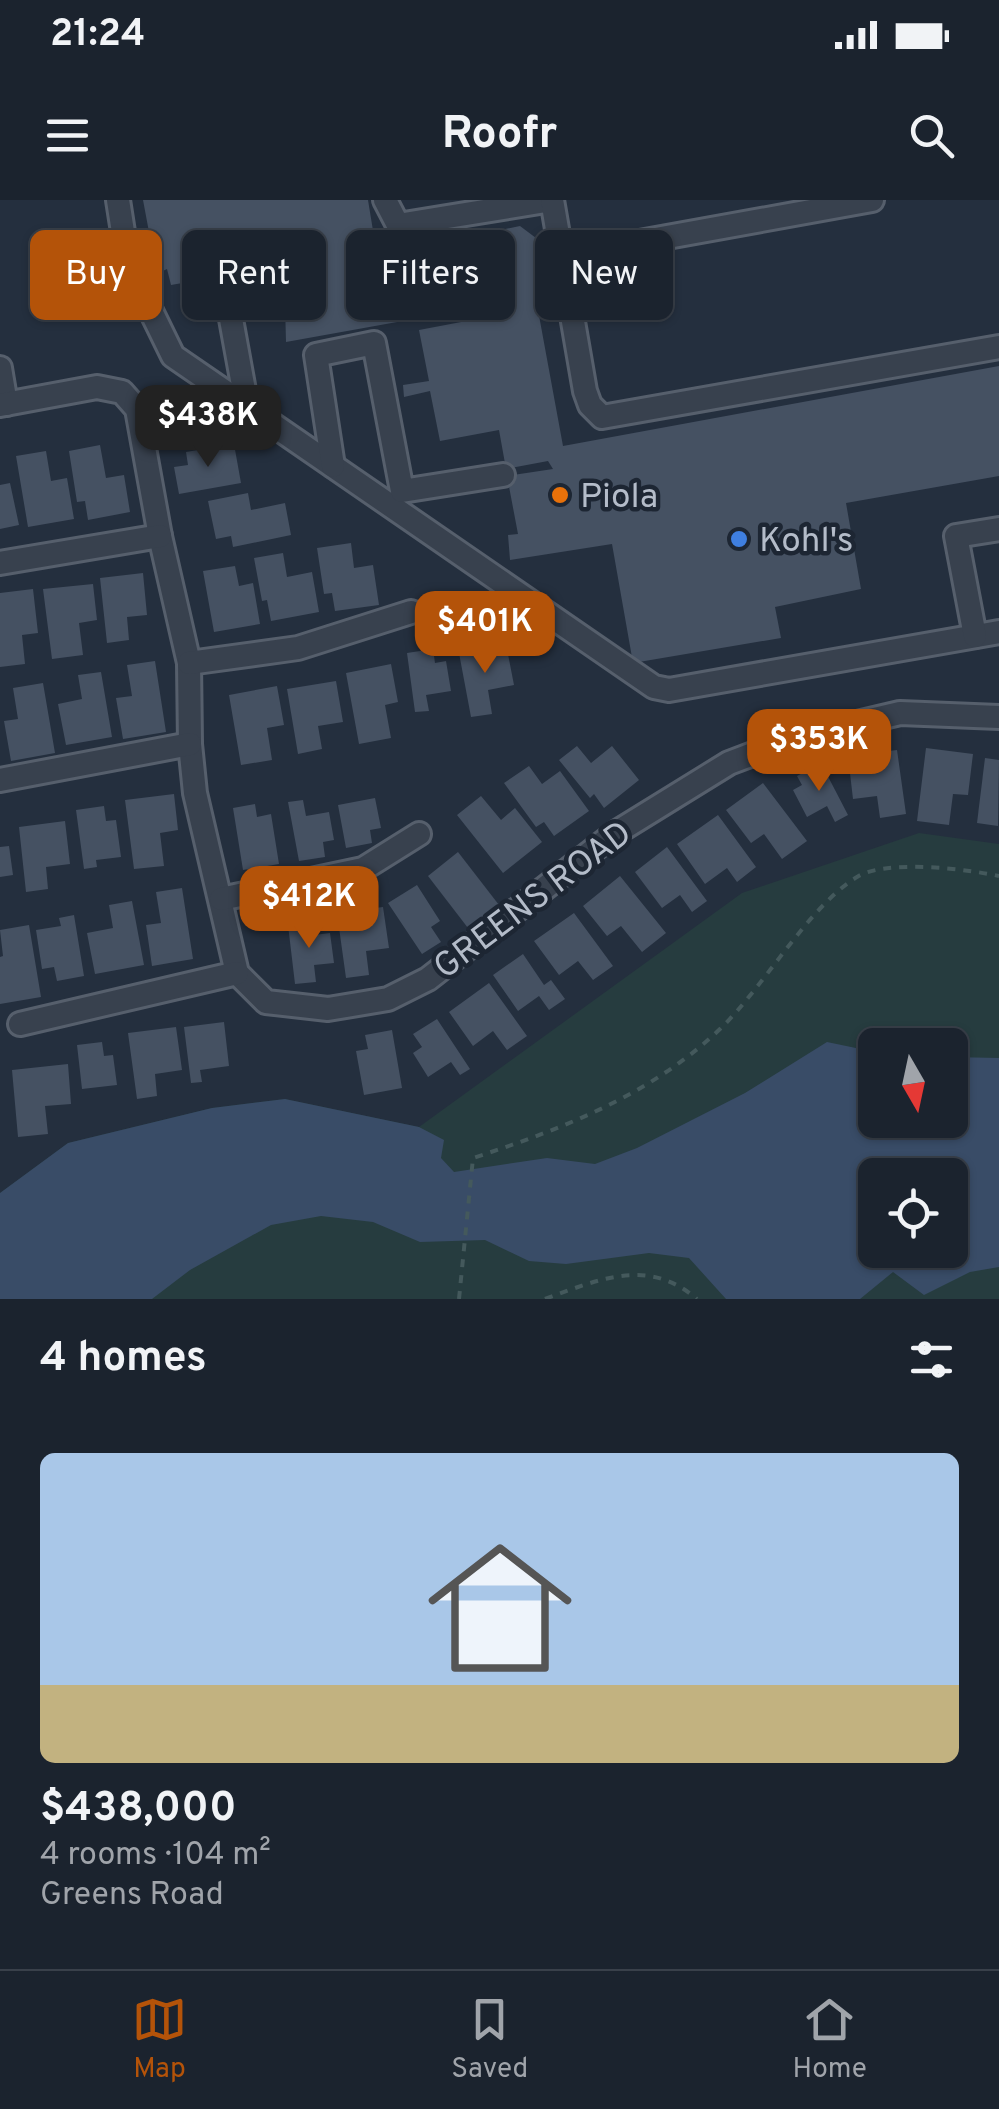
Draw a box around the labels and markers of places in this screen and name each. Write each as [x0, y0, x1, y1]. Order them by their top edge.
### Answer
pin: $438K [138, 385, 278, 470]
place label: Piola [580, 476, 658, 520]
marker: Piola [549, 484, 571, 506]
place label: Kohl's [759, 520, 854, 564]
marker: Kohl's [728, 528, 750, 550]
pin: $401K [415, 591, 555, 676]
pin: $353K [749, 709, 889, 794]
pin: $412K [239, 866, 379, 951]

